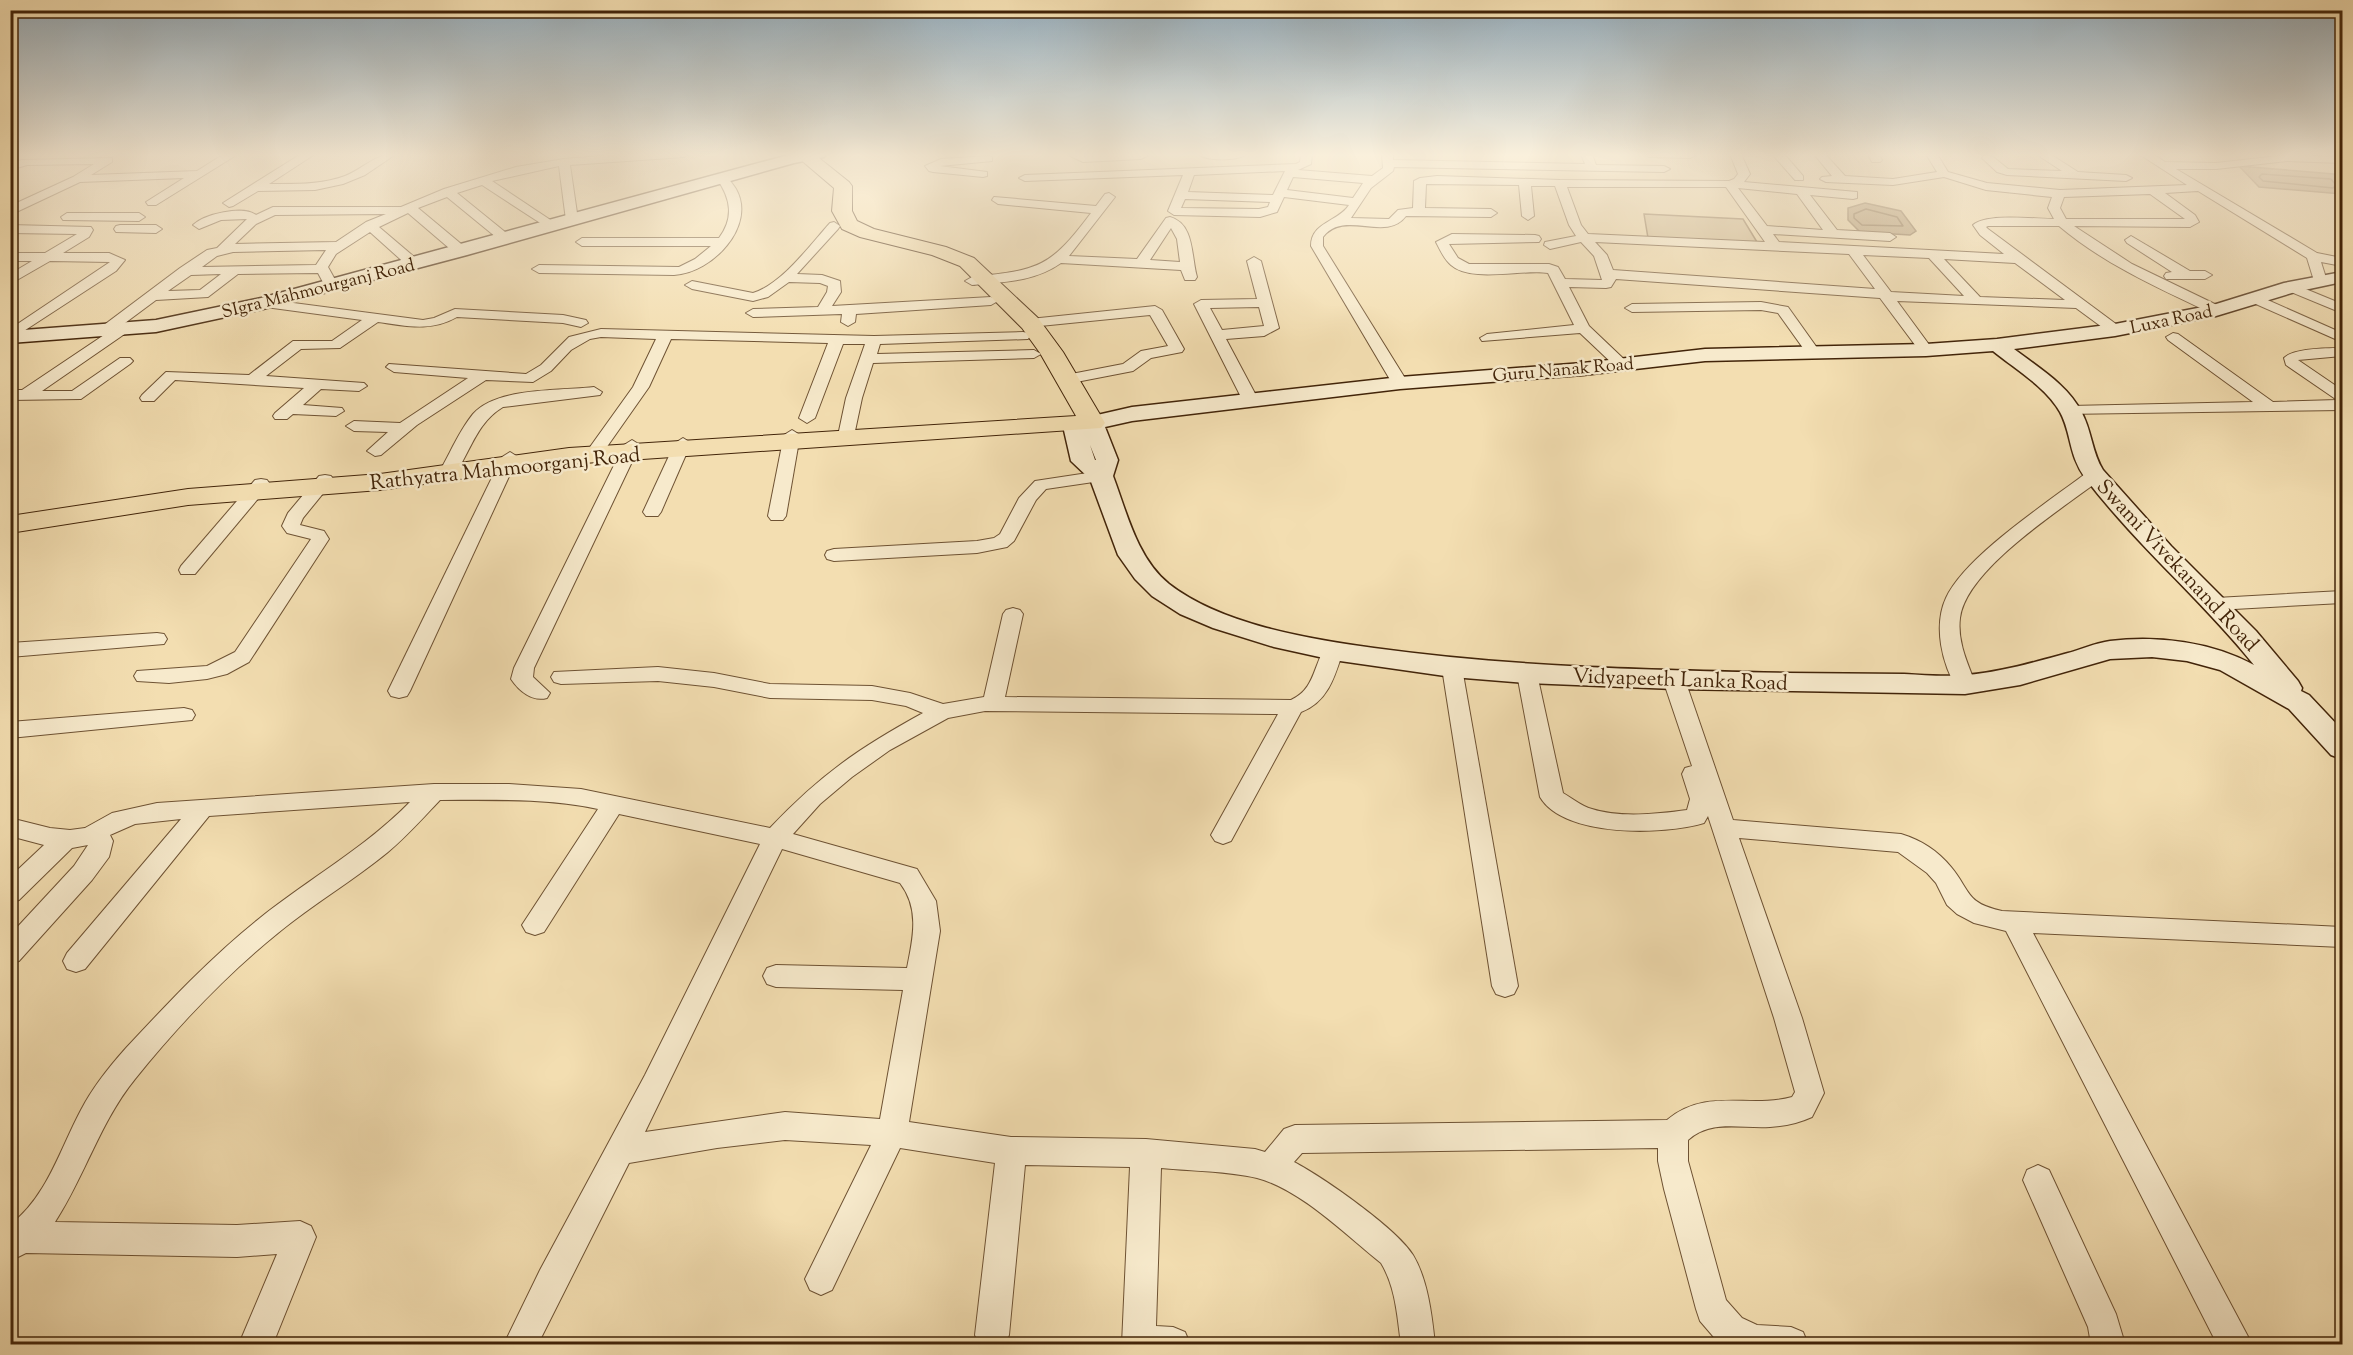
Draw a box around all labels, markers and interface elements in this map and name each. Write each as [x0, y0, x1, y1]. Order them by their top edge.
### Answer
street label: SIgra Mahmourganj Road [219, 253, 418, 327]
street label: Luxa Road [2128, 300, 2215, 342]
street label: Guru Nanak Road [1491, 352, 1635, 390]
street label: Rathyatra Mahmoorganj Road [368, 441, 642, 499]
street label: Swami Vivekanand Road [2088, 473, 2265, 659]
street label: Vidyapeeth Lanka Road [1572, 662, 1788, 700]

